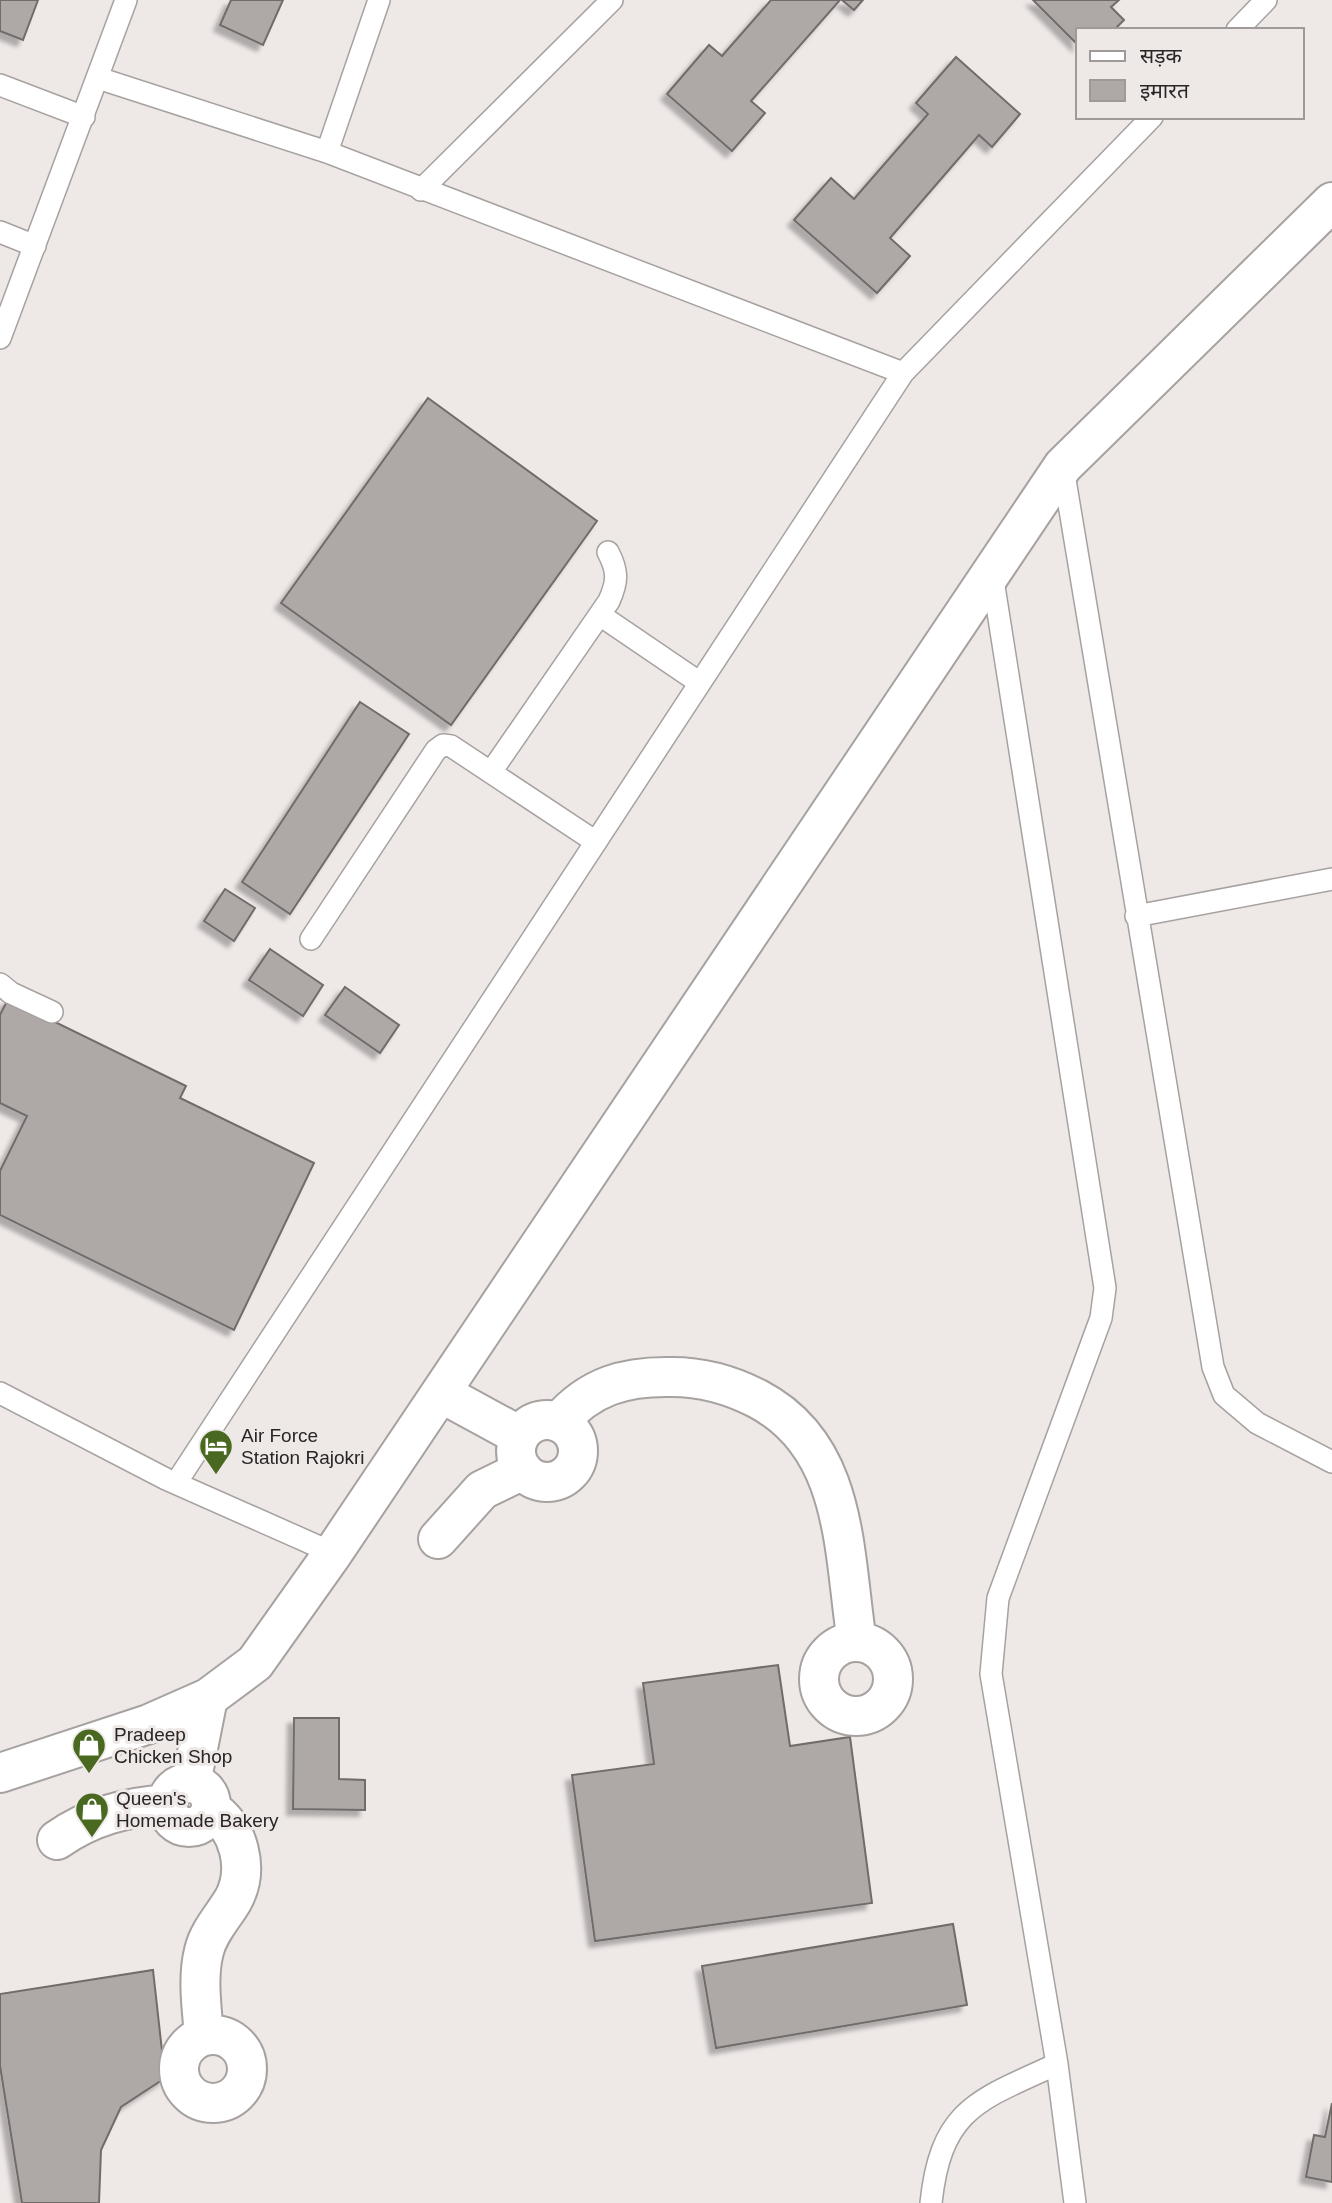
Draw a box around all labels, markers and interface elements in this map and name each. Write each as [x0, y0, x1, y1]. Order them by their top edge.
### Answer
legend [1076, 28, 1304, 119]
text: सड़क [1140, 44, 1182, 67]
text: इमारत [1140, 79, 1190, 102]
place label: Air Force Station Rajokri [241, 1425, 365, 1468]
hotel icon: Air Force Station Rajokri [197, 1427, 235, 1476]
place label: Pradeep Chicken Shop [114, 1724, 232, 1767]
shop icon: Pradeep Chicken Shop [70, 1726, 108, 1775]
place label: Queen's Homemade Bakery [116, 1788, 279, 1831]
shop icon: Queen's Homemade Bakery [73, 1790, 111, 1839]

